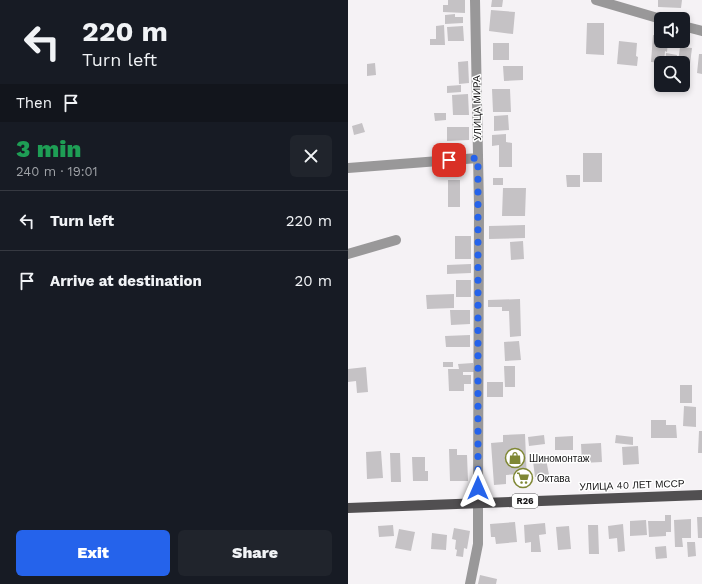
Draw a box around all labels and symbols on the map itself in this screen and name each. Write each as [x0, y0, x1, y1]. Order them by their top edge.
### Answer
street label: УЛИЦА МИРА [471, 75, 483, 141]
pin [432, 143, 466, 177]
shop icon: Шиномонтаж [504, 447, 526, 469]
place label: Шиномонтаж [529, 453, 590, 464]
position arrow [457, 467, 499, 509]
supermarket icon: Октава [512, 467, 534, 489]
place label: Октава [537, 473, 570, 484]
street label: УЛИЦА 40 ЛЕТ МССР [579, 478, 685, 492]
road number: R26 [512, 494, 538, 508]

